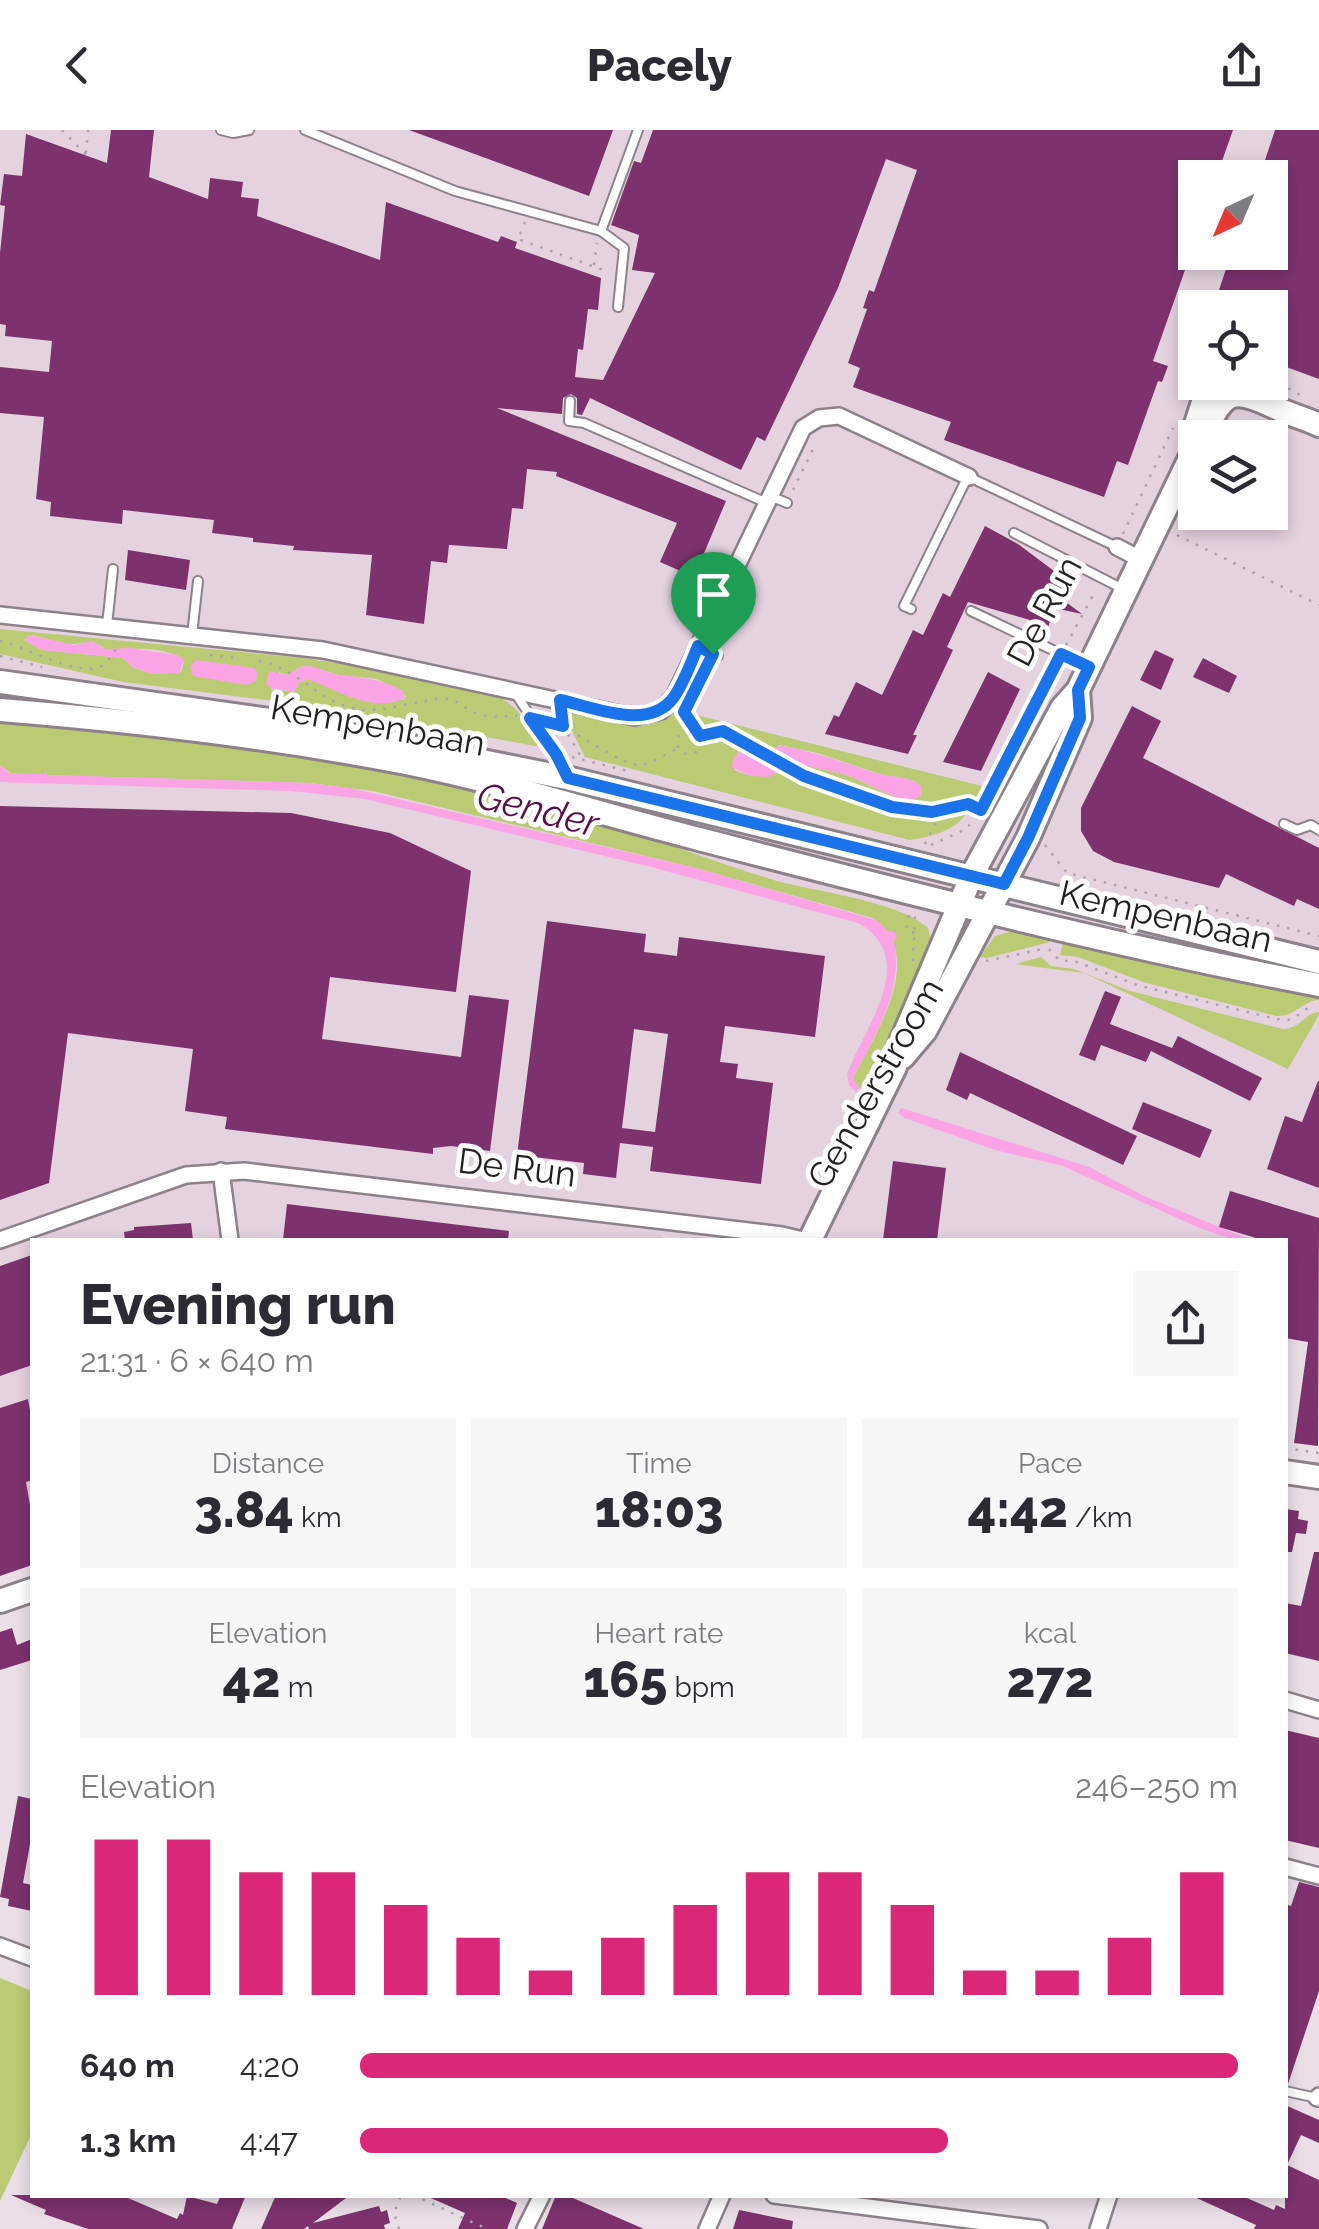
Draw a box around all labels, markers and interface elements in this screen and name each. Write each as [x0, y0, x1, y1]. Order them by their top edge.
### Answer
icon: back [50, 38, 105, 93]
icon: share [1214, 38, 1269, 93]
text: Pacely [587, 39, 732, 92]
north arrow [1178, 160, 1288, 270]
map controls [1178, 160, 1288, 530]
button: locate [1178, 290, 1288, 400]
button: layers [1178, 420, 1288, 530]
street label: De Run [998, 549, 1090, 673]
pin [671, 552, 756, 655]
icon: arrive [686, 567, 741, 622]
street label: Kempenbaan [268, 686, 488, 764]
water label: Gender [473, 772, 605, 846]
street label: Kempenbaan [1056, 872, 1276, 960]
street label: Genderstroom [799, 971, 951, 1195]
street label: De Run [456, 1139, 578, 1195]
button: share [1133, 1271, 1238, 1376]
text: Evening run [80, 1272, 396, 1337]
text: 21:31 · 6 × 640 m [80, 1342, 314, 1379]
text: Distance [212, 1447, 324, 1480]
text: Time [626, 1447, 692, 1480]
text: Pace [1018, 1447, 1082, 1480]
text: 3.84 [194, 1480, 294, 1539]
text: 18:03 [594, 1480, 724, 1539]
text: 4:42 [967, 1480, 1068, 1539]
text: km [294, 1501, 342, 1534]
text: /km [1068, 1501, 1133, 1534]
text: Elevation [209, 1617, 327, 1650]
text: Heart rate [595, 1617, 723, 1650]
text: kcal [1024, 1617, 1076, 1650]
text: 42 [223, 1650, 281, 1709]
text: 165 [583, 1650, 667, 1709]
text: 272 [1007, 1650, 1093, 1709]
text: m [281, 1671, 313, 1704]
text: bpm [667, 1671, 735, 1704]
text: Elevation [80, 1768, 216, 1805]
text: 246–250 m [1075, 1768, 1238, 1805]
text: 640 m [80, 2047, 175, 2084]
text: 4:20 [240, 2047, 300, 2084]
text: 1.3 km [80, 2122, 176, 2159]
text: 4:47 [240, 2122, 298, 2159]

